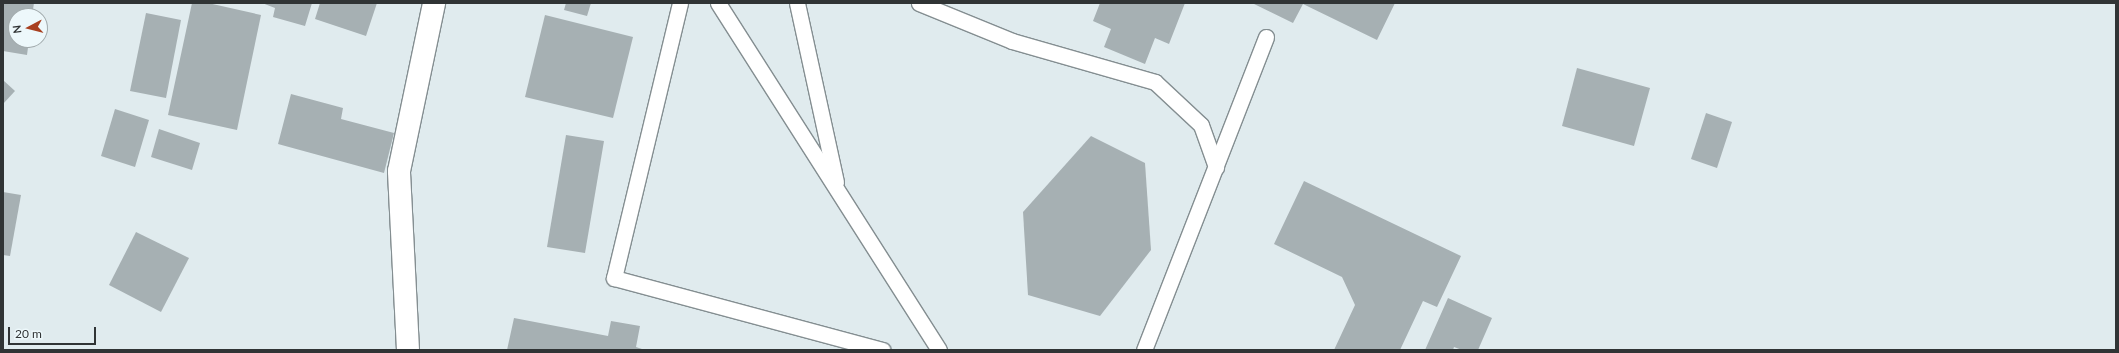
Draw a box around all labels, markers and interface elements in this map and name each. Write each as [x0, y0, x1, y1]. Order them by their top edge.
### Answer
north arrow [8, 8, 48, 48]
text: N [10, 24, 24, 34]
scale bar [10, 319, 98, 345]
text: 20 m [15, 326, 42, 341]

